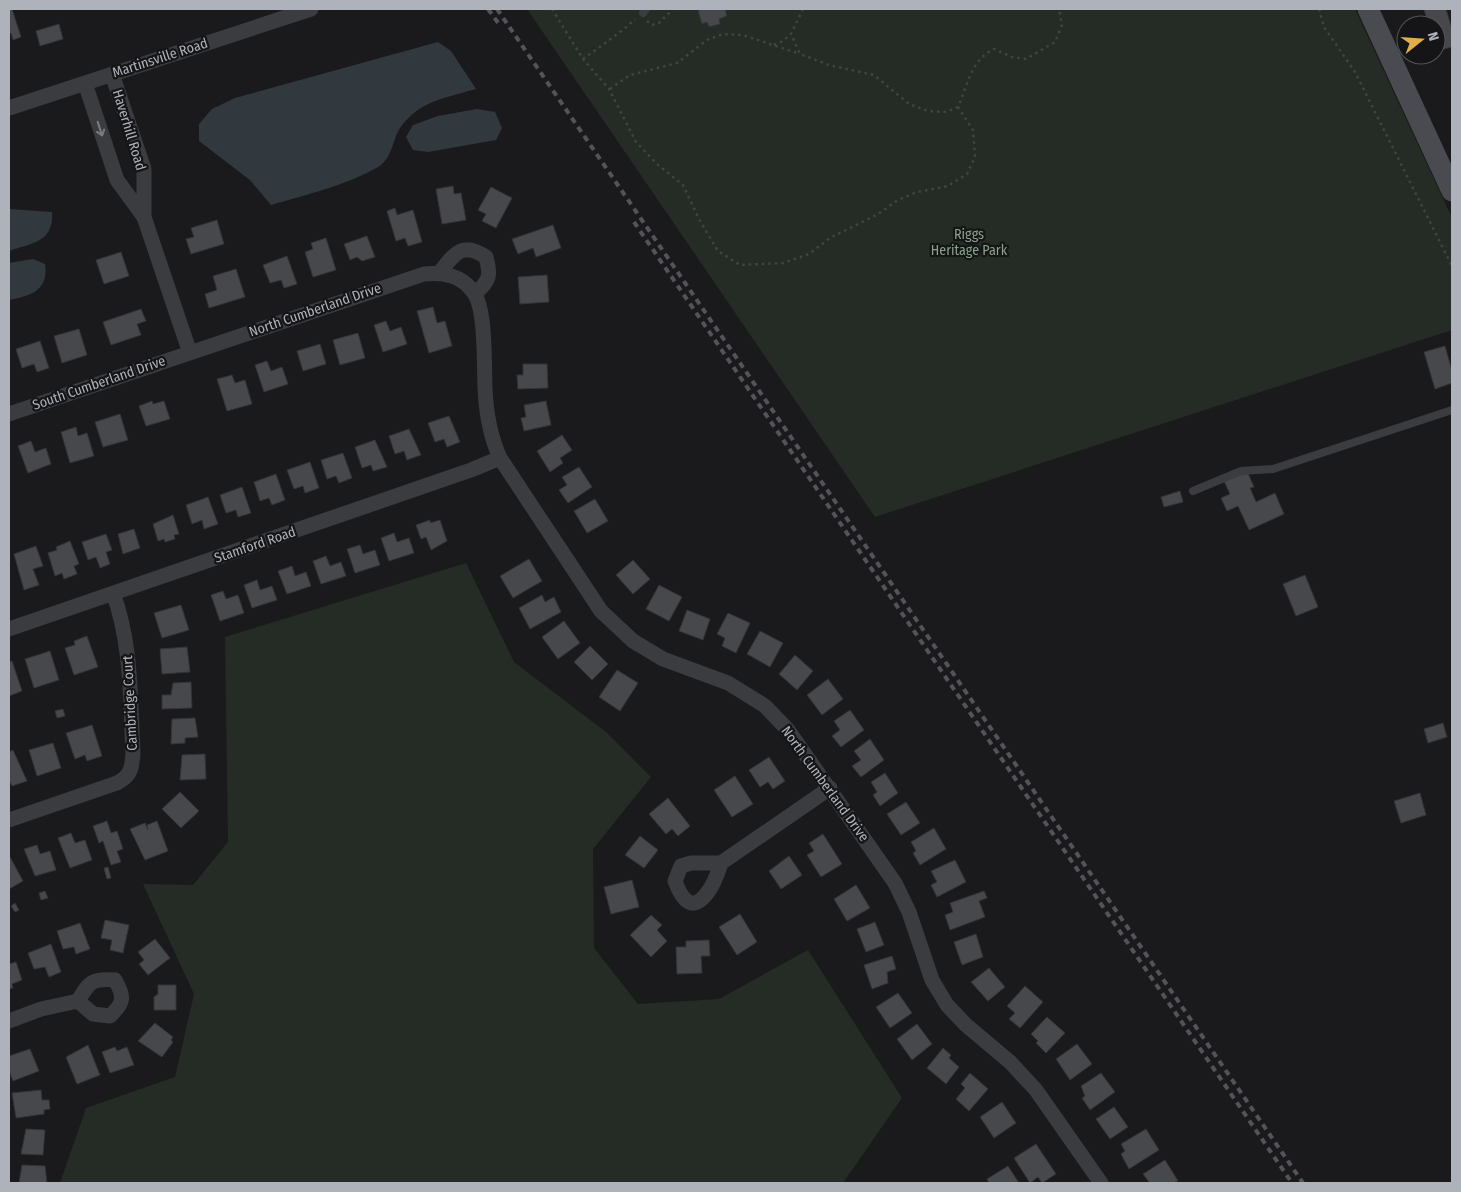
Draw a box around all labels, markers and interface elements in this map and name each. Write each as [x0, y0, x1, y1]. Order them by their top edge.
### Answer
north arrow [1396, 15, 1446, 65]
text: N [1424, 30, 1442, 43]
street label: Martinsville Road [110, 35, 210, 81]
street label: Haverhill Road [109, 87, 149, 173]
one-way arrow [96, 121, 105, 136]
park label: Riggs Heritage Park [931, 226, 1008, 259]
street label: North Cumberland Drive [247, 279, 383, 341]
street label: South Cumberland Drive [30, 352, 168, 414]
street label: Stamford Road [212, 523, 298, 567]
street label: Cambridge Court [119, 654, 141, 751]
street label: North Cumberland Drive [777, 723, 873, 845]

